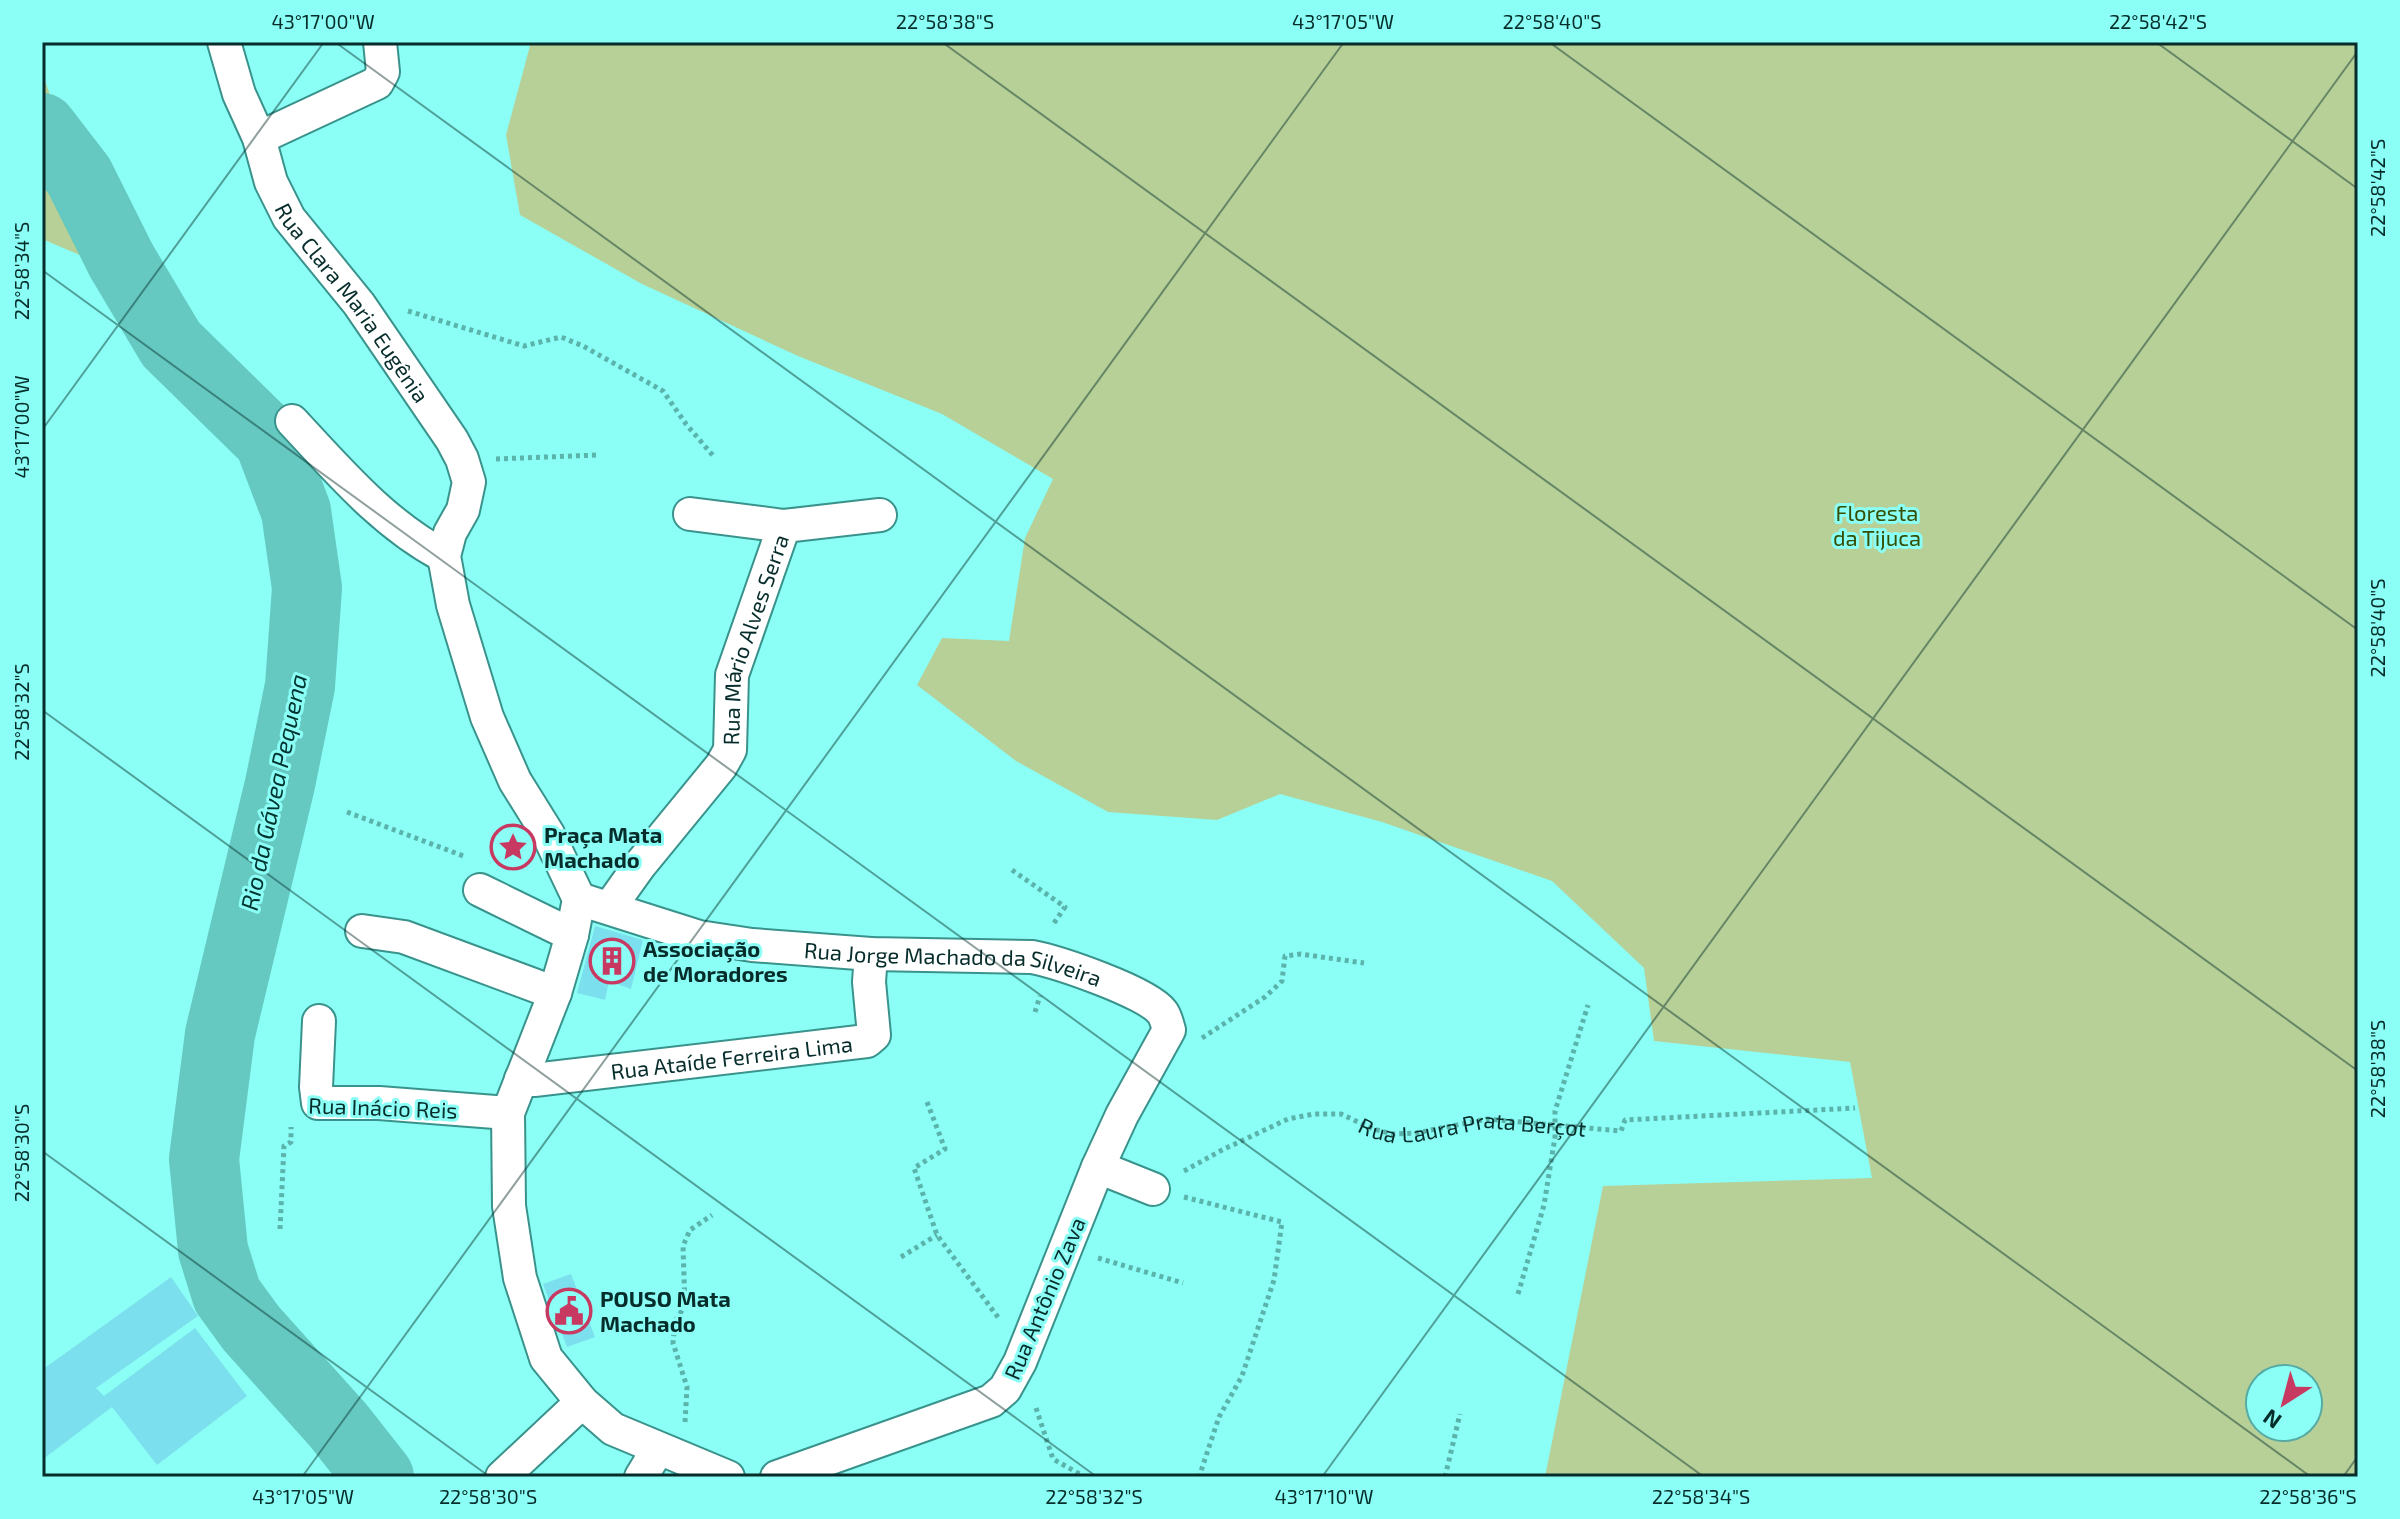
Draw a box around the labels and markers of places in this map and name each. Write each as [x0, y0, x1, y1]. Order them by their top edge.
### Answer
place label: Praça Mata Machado [544, 821, 662, 872]
place icon: Praça Mata Machado [489, 823, 537, 871]
place label: Associação de Moradores [643, 935, 788, 986]
building icon: Associação de Moradores [588, 937, 636, 985]
place label: POUSO Mata Machado [600, 1285, 731, 1336]
public building icon: POUSO Mata Machado [545, 1287, 593, 1335]

